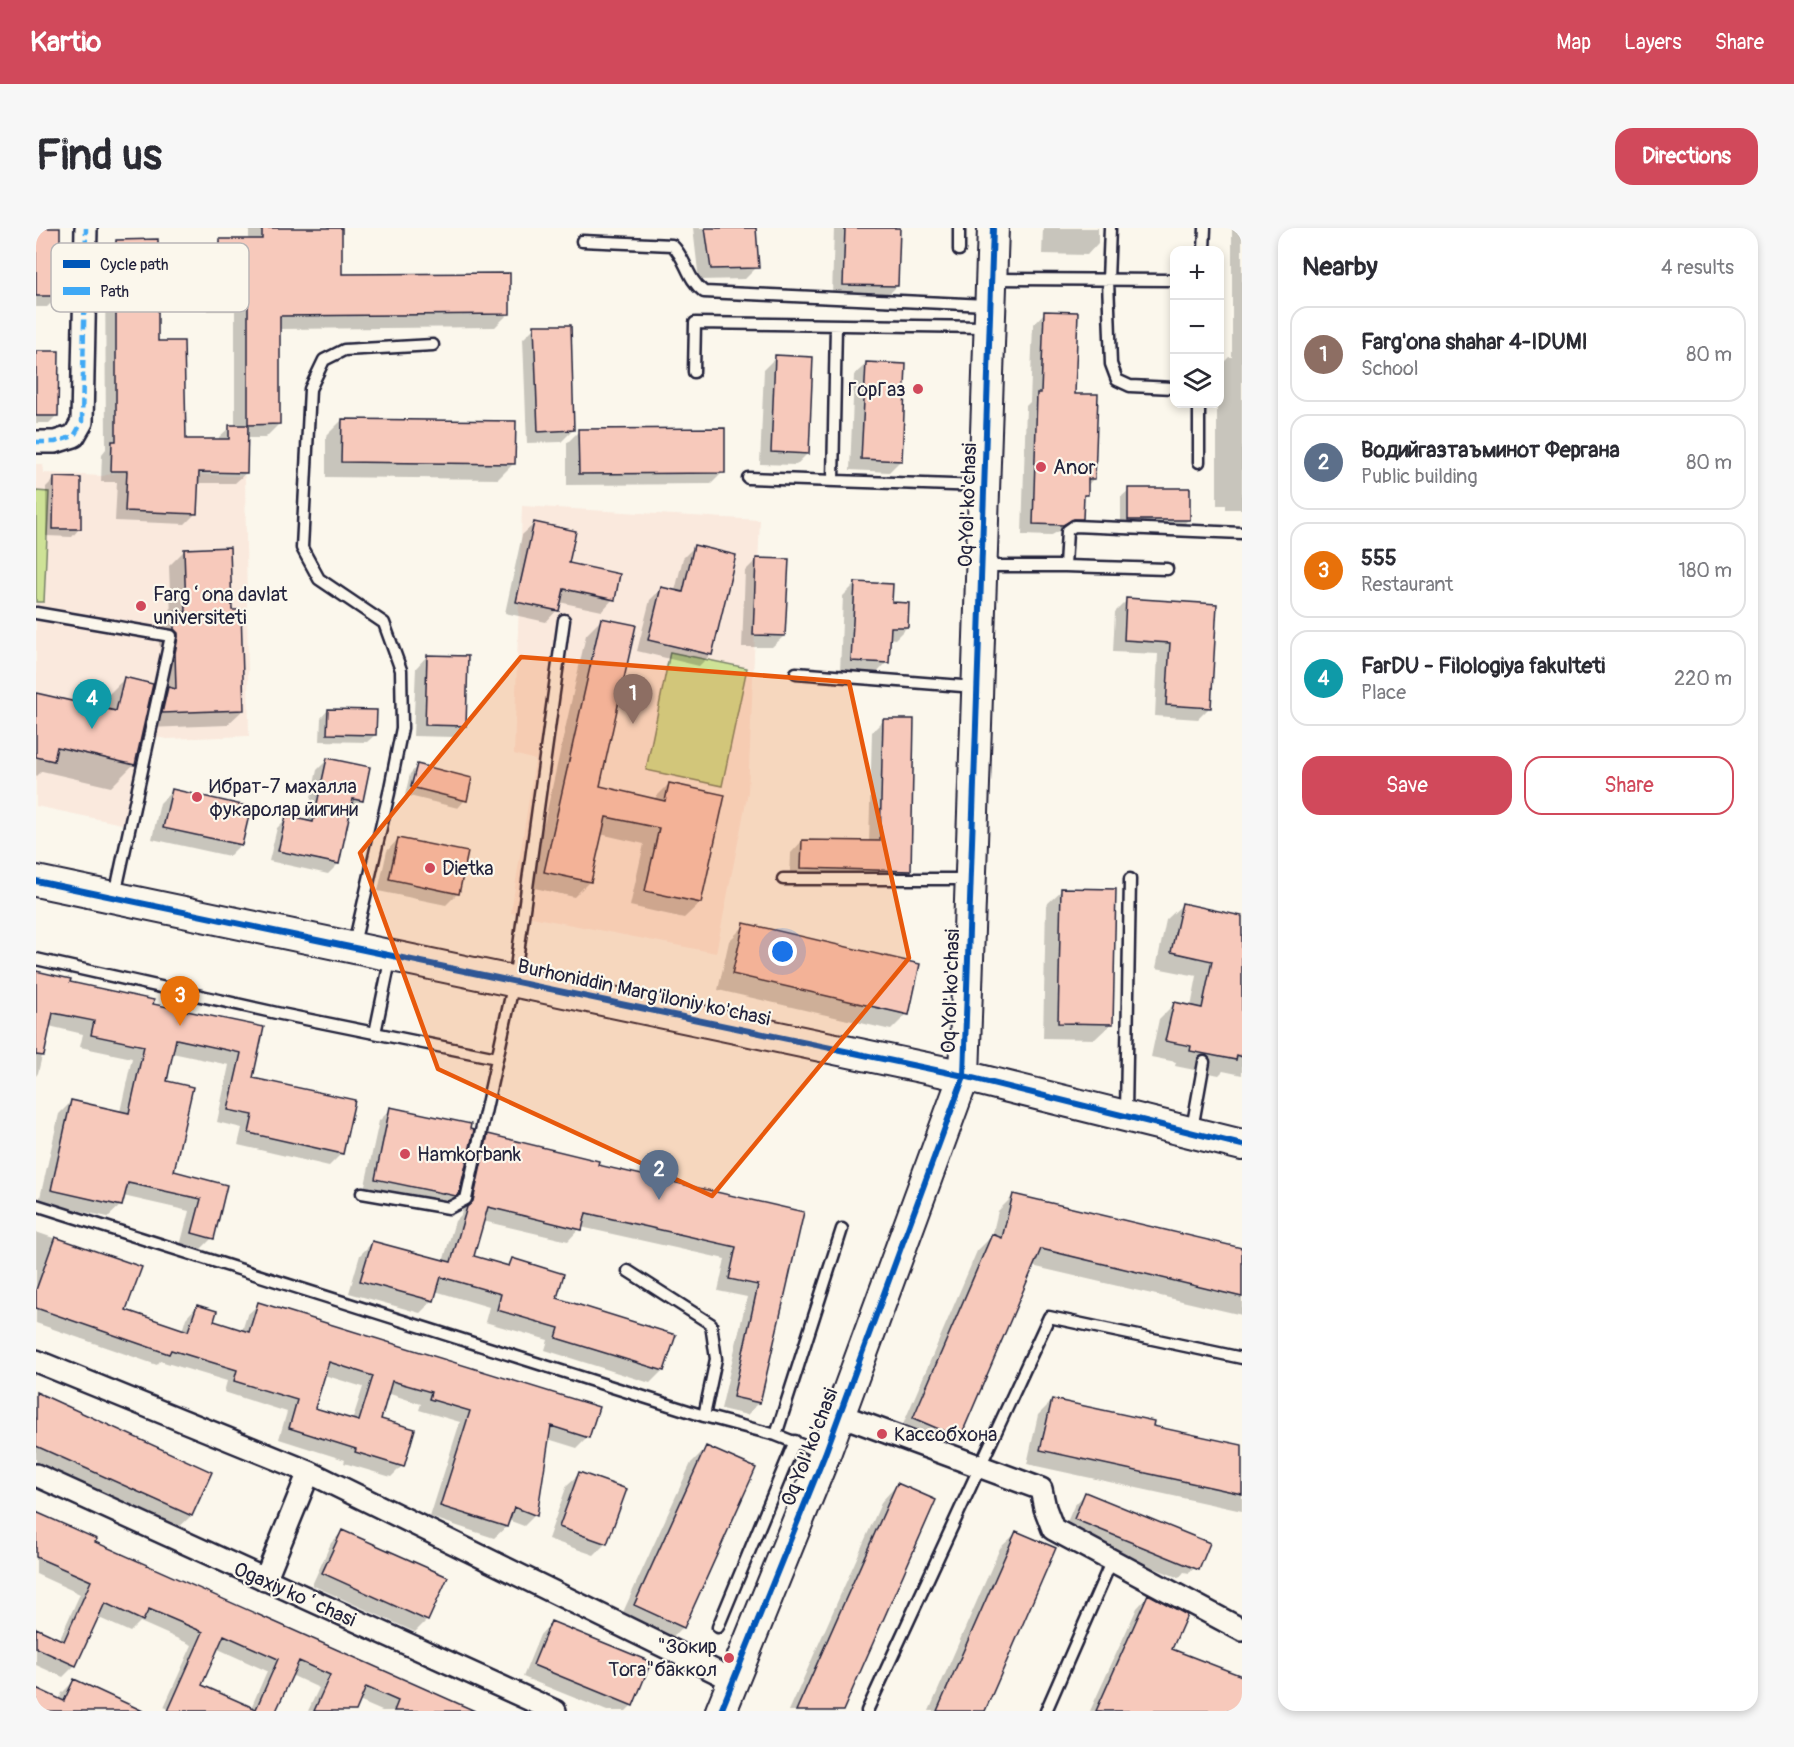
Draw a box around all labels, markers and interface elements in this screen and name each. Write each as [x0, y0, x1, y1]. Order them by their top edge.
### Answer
text: Kartio [30, 25, 101, 60]
text: Map [1556, 29, 1591, 56]
text: Layers [1624, 29, 1682, 56]
text: Share [1715, 29, 1764, 56]
button: Directions [1615, 128, 1758, 185]
text: Find us [36, 130, 162, 182]
legend [51, 243, 249, 312]
map controls [1170, 246, 1224, 408]
button: + [1170, 246, 1224, 300]
text: Nearby [1302, 251, 1378, 283]
text: Cycle path [100, 255, 168, 275]
text: 4 results [1661, 255, 1734, 280]
text: Path [100, 282, 129, 302]
button: − [1170, 300, 1224, 354]
text: Farg'ona shahar 4-IDUMI [1361, 328, 1588, 356]
text: 1 [1320, 342, 1327, 367]
text: 80 m [1686, 342, 1732, 367]
button: layers [1170, 354, 1224, 408]
text: School [1361, 356, 1418, 381]
place label: ГорГаз [848, 377, 906, 402]
marker: ГорГаз [911, 382, 925, 396]
text: Водийгазтаъминот Фергана [1361, 436, 1620, 464]
street label: Oq Yol' ko'chasi [953, 442, 982, 568]
text: 2 [1318, 450, 1329, 475]
text: 80 m [1686, 450, 1732, 475]
place label: Anor [1053, 455, 1096, 480]
marker: Anor [1034, 460, 1048, 474]
text: Public building [1361, 464, 1477, 489]
text: 555 [1361, 544, 1397, 572]
text: 3 [1318, 558, 1329, 583]
text: 180 m [1678, 558, 1732, 583]
text: Restaurant [1361, 572, 1453, 597]
place label: Fargʻona davlat universiteti [153, 582, 288, 630]
marker: Fargʻona davlat universiteti [134, 599, 148, 613]
text: FarDU - Filologiya fakulteti [1361, 652, 1605, 680]
text: 4 [1318, 666, 1329, 691]
text: 220 m [1674, 666, 1732, 691]
pin: 1 [614, 674, 652, 724]
pin: 4 [72, 680, 112, 729]
text: Place [1361, 680, 1406, 705]
button: Save [1302, 756, 1512, 815]
button: Share [1524, 756, 1734, 815]
place label: Ибрат-7 махалла фукаролар йигини [209, 774, 358, 822]
marker: Ибрат-7 махалла фукаролар йигини [190, 790, 204, 804]
place label: Dietka [442, 856, 494, 881]
marker: Dietka [423, 861, 437, 875]
street label: Oq Yol' ko'chasi [936, 928, 965, 1054]
your location [768, 937, 797, 966]
street label: Burhoniddin Marg'iloniy ko'chasi [515, 953, 773, 1032]
pin: 3 [160, 976, 200, 1026]
place label: Hamkorbank [417, 1142, 522, 1167]
marker: Hamkorbank [398, 1147, 412, 1161]
pin: 2 [640, 1150, 678, 1200]
street label: Oq Yol' ko'chasi [776, 1385, 843, 1510]
place label: Кассобхона [894, 1422, 997, 1447]
marker: Кассобхона [875, 1427, 889, 1441]
street label: Ogaxiy koʻchasi [230, 1556, 360, 1633]
place label: "Зокир Тога"баккол [608, 1634, 717, 1682]
marker: "Зокир Тога"баккол [722, 1651, 736, 1665]

